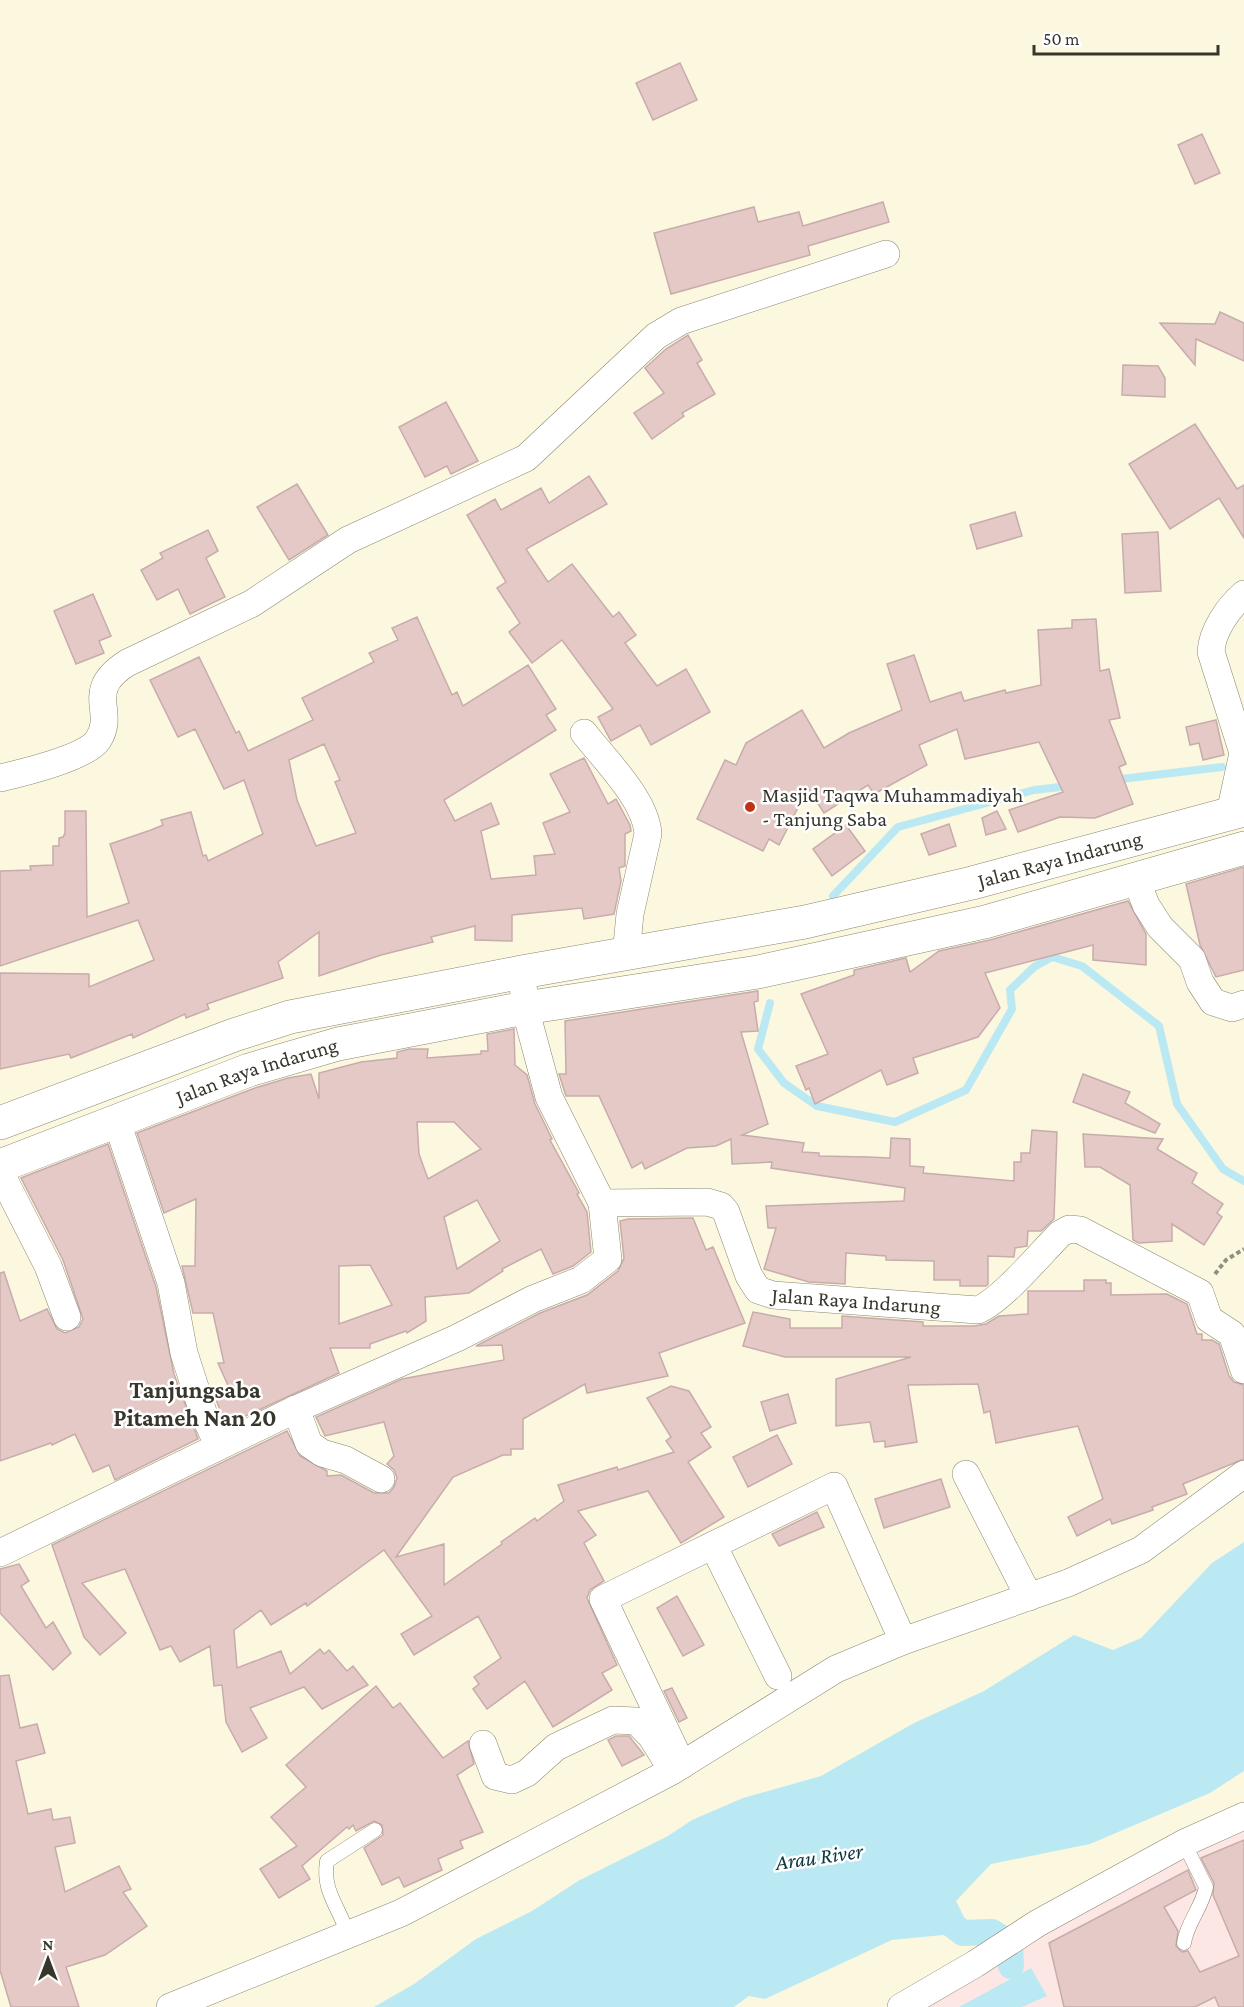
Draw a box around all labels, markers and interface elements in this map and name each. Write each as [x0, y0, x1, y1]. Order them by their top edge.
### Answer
scale bar [1034, 18, 1218, 56]
text: 50 m [1043, 29, 1080, 49]
place label: Masjid Taqwa Muhammadiyah - Tanjung Saba [762, 783, 1023, 831]
marker: Masjid Taqwa Muhammadiyah - Tanjung Saba [743, 800, 757, 814]
street label: Jalan Raya Indarung [973, 826, 1145, 893]
street label: Jalan Raya Indarung [171, 1033, 340, 1110]
street label: Jalan Raya Indarung [769, 1283, 941, 1319]
district label: Tanjungsaba Pitameh Nan 20 [113, 1376, 277, 1431]
water label: Arau River [773, 1838, 866, 1875]
north arrow [18, 1929, 78, 1989]
text: N [43, 1936, 54, 1953]

